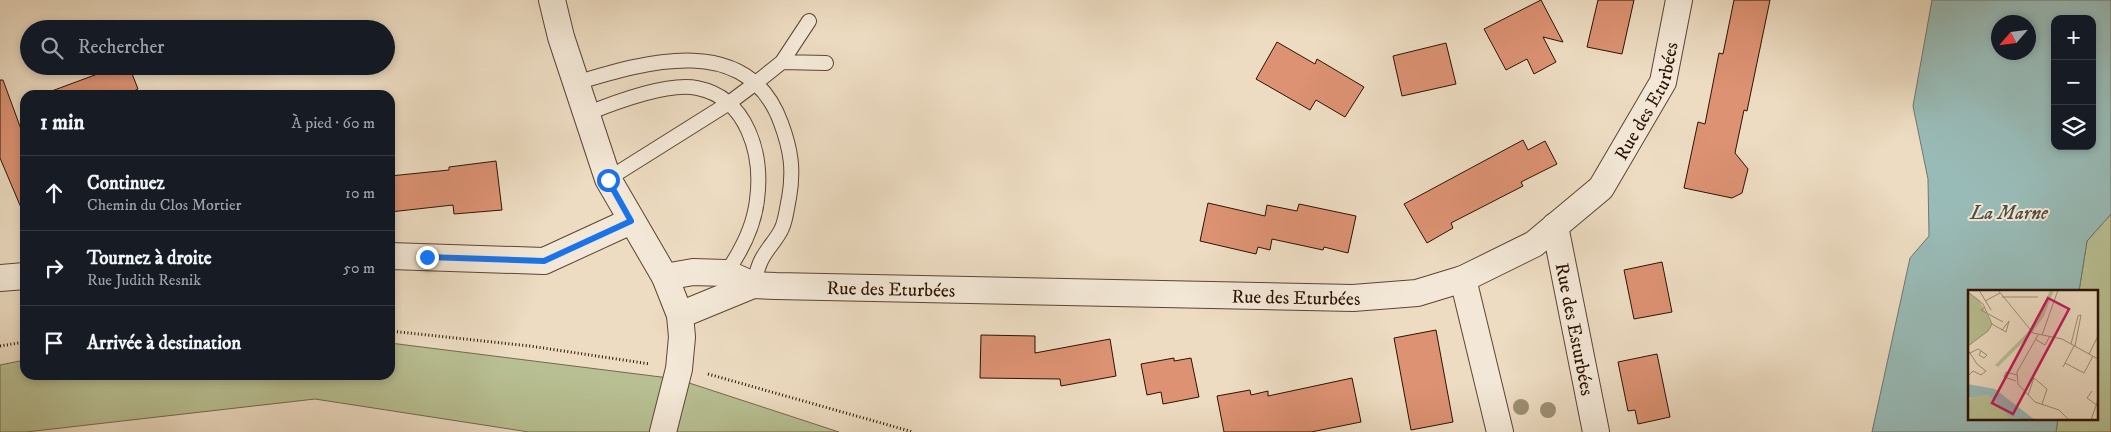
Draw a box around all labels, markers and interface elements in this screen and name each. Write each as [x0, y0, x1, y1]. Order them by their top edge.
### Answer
north arrow [1991, 15, 2036, 60]
map controls [2051, 15, 2096, 150]
button: + [2051, 15, 2096, 60]
search box [20, 20, 395, 75]
icon: search [38, 34, 66, 62]
text: Rechercher [78, 36, 164, 59]
street label: Rue des Eturbées [1610, 40, 1684, 164]
button: − [2051, 60, 2096, 105]
button: layers [2051, 105, 2096, 150]
text: 1 min [40, 110, 84, 136]
text: À pied · 60 m [292, 113, 375, 133]
route start [597, 169, 620, 192]
text: Continuez [87, 172, 165, 195]
icon: ahead [40, 179, 68, 207]
text: 10 m [345, 183, 375, 203]
text: Chemin du Clos Mortier [87, 195, 242, 215]
water label: La Marne [1969, 201, 2049, 226]
route end [416, 246, 439, 269]
text: Tournez à droite [87, 247, 212, 270]
icon: right [40, 254, 68, 282]
text: 50 m [343, 258, 375, 278]
street label: Rue des Esturbées [1550, 261, 1598, 398]
text: Rue Judith Resnik [87, 270, 201, 290]
street label: Rue des Eturbées [826, 277, 955, 303]
street label: Rue des Eturbées [1231, 285, 1361, 311]
inset map [1968, 290, 2098, 420]
icon: arrive [40, 329, 68, 357]
text: Arrivée à destination [87, 332, 241, 355]

